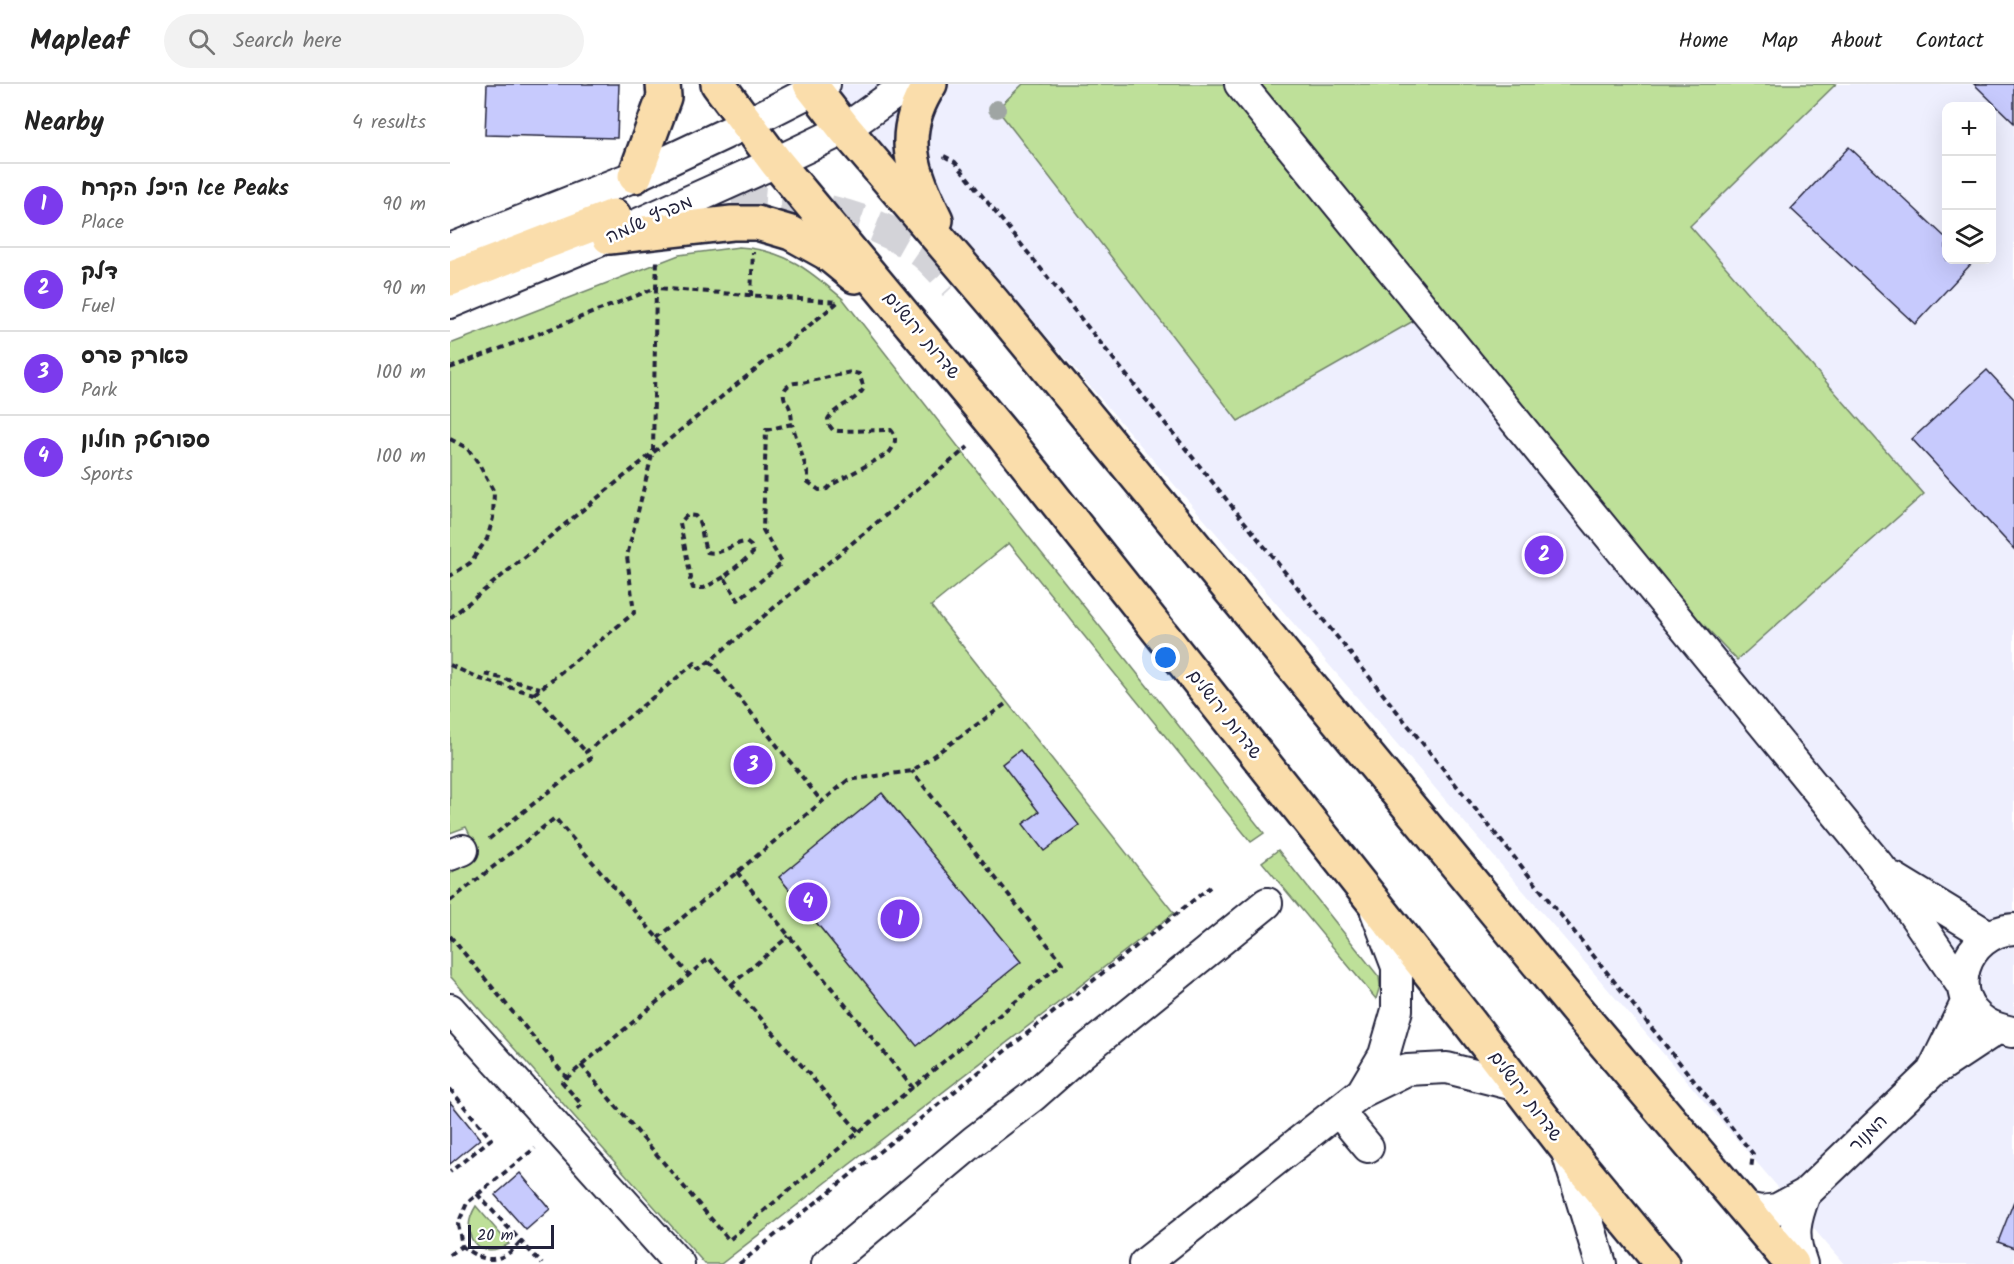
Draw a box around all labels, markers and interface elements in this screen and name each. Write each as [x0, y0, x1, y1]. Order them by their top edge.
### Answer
search box [164, 14, 584, 68]
text: Mapleaf [30, 19, 128, 64]
text: Search here [233, 24, 342, 59]
icon: search [185, 25, 218, 58]
text: Home [1679, 25, 1728, 58]
text: Map [1761, 25, 1798, 58]
text: About [1831, 25, 1882, 58]
text: Contact [1915, 25, 1984, 58]
text: Nearby [24, 102, 104, 144]
map controls [1942, 102, 1996, 264]
button: + [1942, 102, 1996, 156]
text: 4 results [352, 107, 426, 139]
button: − [1942, 156, 1996, 210]
text: היכל הקרח Ice Peaks [81, 172, 289, 207]
street label: מפרץ שלמה [601, 188, 698, 252]
text: 1 [40, 189, 47, 221]
text: 90 m [382, 189, 426, 221]
text: Place [81, 207, 124, 239]
button: layers [1942, 210, 1996, 264]
text: דלק [81, 256, 118, 291]
text: 2 [38, 273, 49, 305]
text: 90 m [382, 273, 426, 305]
street label: שדרות ירושלים [875, 285, 967, 387]
text: Fuel [81, 291, 115, 323]
text: פארק פרס [81, 340, 189, 375]
text: 3 [38, 357, 49, 389]
text: 100 m [376, 357, 426, 389]
text: Park [81, 375, 117, 407]
text: ספורטק חולון [81, 424, 210, 459]
text: 4 [38, 441, 49, 473]
text: 100 m [376, 441, 426, 473]
text: Sports [81, 459, 133, 491]
pin: 2 [1524, 532, 1564, 578]
your location [1151, 643, 1180, 672]
street label: שדרות ירושלים [1179, 664, 1268, 766]
pin: 3 [734, 742, 772, 788]
pin: 4 [788, 880, 828, 924]
pin: 1 [880, 896, 920, 942]
street label: שדרות ירושלים [1481, 1045, 1569, 1149]
street label: המנור [1843, 1108, 1895, 1160]
scale bar [468, 1222, 554, 1250]
text: 20 m [477, 1223, 513, 1248]

